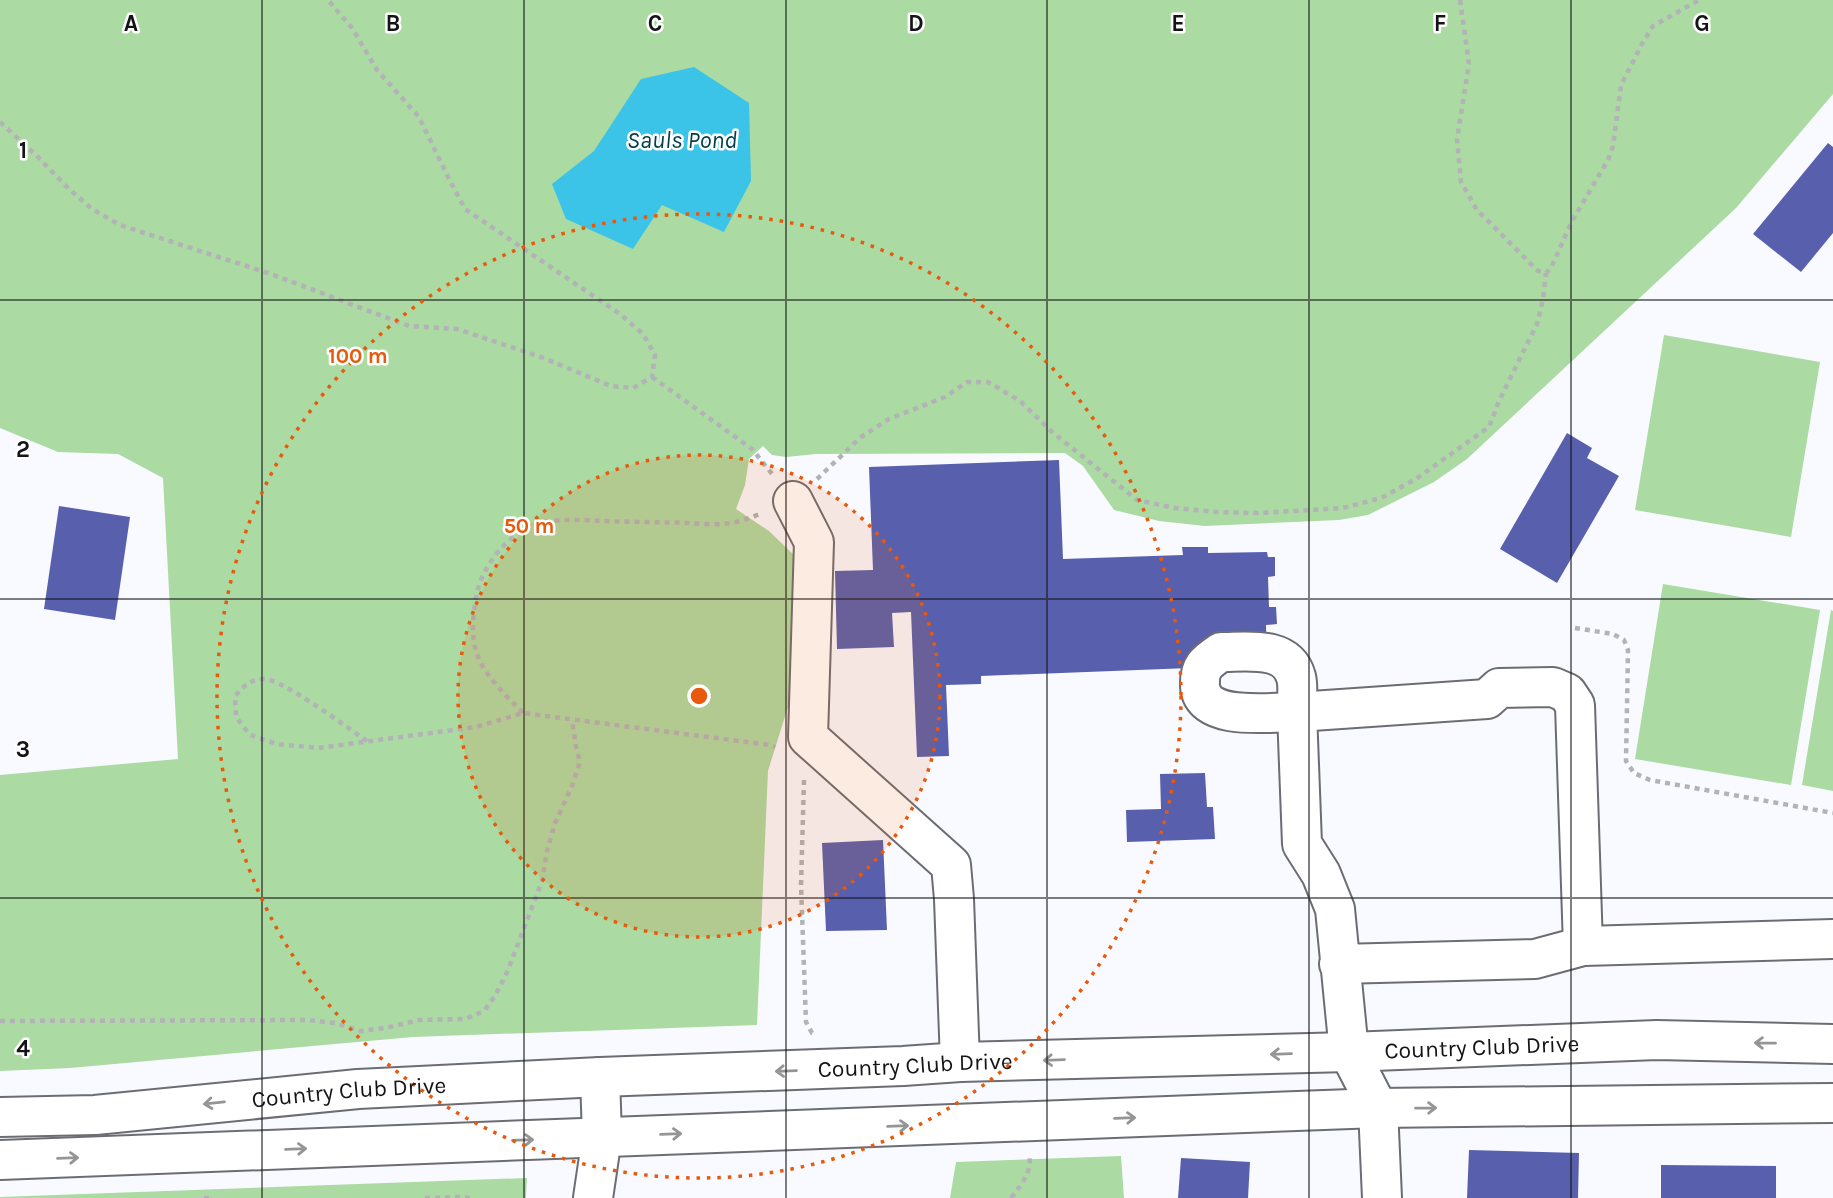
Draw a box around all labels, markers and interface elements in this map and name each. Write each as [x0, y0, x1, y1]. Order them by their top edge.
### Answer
text: A [124, 10, 138, 37]
text: B [386, 10, 400, 37]
text: C [648, 10, 662, 37]
text: D [908, 10, 924, 37]
text: E [1171, 10, 1185, 37]
text: F [1434, 10, 1446, 37]
text: G [1694, 10, 1710, 37]
water label: Sauls Pond [627, 126, 737, 154]
text: 1 [19, 137, 27, 164]
text: 100 m [328, 344, 388, 368]
text: 2 [16, 436, 30, 463]
text: 50 m [504, 514, 554, 538]
centre of rings [687, 684, 711, 708]
text: 3 [16, 736, 30, 763]
street label: Country Club Drive [1384, 1030, 1580, 1065]
text: 4 [16, 1035, 30, 1062]
one-way arrow [1754, 1036, 1777, 1049]
one-way arrow [1270, 1047, 1293, 1060]
street label: Country Club Drive [817, 1048, 1013, 1083]
one-way arrow [1042, 1053, 1065, 1067]
one-way arrow [775, 1064, 798, 1077]
street label: Country Club Drive [250, 1072, 447, 1113]
one-way arrow [204, 1097, 226, 1110]
one-way arrow [1414, 1101, 1437, 1115]
one-way arrow [1114, 1111, 1137, 1124]
one-way arrow [886, 1120, 909, 1133]
one-way arrow [659, 1128, 682, 1141]
one-way arrow [511, 1134, 534, 1147]
one-way arrow [284, 1142, 307, 1155]
one-way arrow [56, 1151, 79, 1164]

